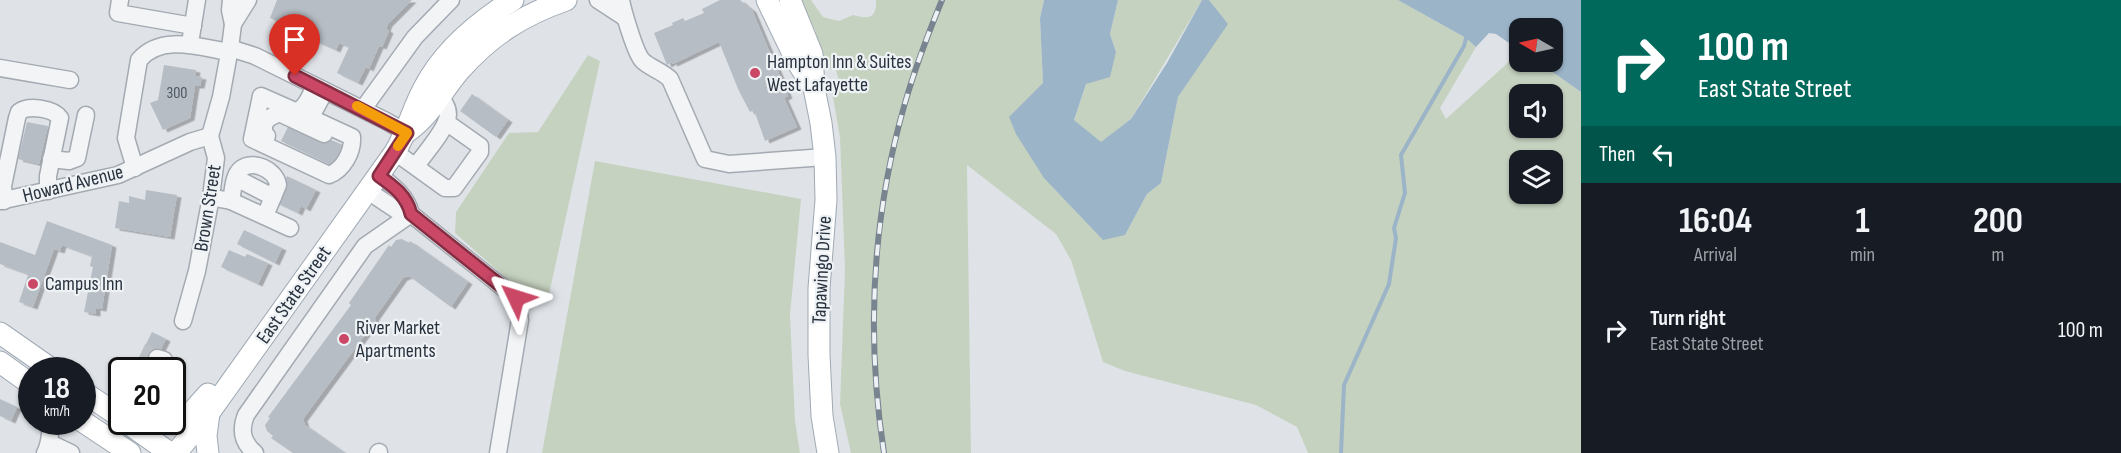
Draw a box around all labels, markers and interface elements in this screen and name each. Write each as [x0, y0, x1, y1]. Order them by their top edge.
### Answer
pin [269, 14, 320, 76]
north arrow [1509, 18, 1563, 72]
map controls [1509, 18, 1563, 204]
text: 100 m [1698, 22, 1789, 73]
icon: arrive [278, 23, 311, 56]
icon: right [1599, 24, 1677, 102]
place label: Hampton Inn & Suites West Lafayette [767, 50, 911, 97]
marker: Hampton Inn & Suites West Lafayette [748, 66, 762, 80]
text: East State Street [1698, 73, 1852, 105]
house number: 300 [167, 84, 187, 103]
button: sound [1509, 84, 1563, 138]
icon: left [1647, 138, 1680, 171]
text: Then [1599, 141, 1635, 168]
button: layers [1509, 150, 1563, 204]
street label: Howard Avenue [20, 160, 126, 208]
street label: Brown Street [189, 163, 227, 253]
text: 16:04 [1679, 200, 1752, 243]
text: 1 [1855, 200, 1870, 243]
text: 200 [1973, 200, 2023, 243]
street label: Tapawingo Drive [807, 215, 837, 325]
street label: East State Street [252, 242, 336, 348]
text: Arrival [1694, 243, 1737, 267]
text: min [1850, 243, 1875, 267]
text: m [1992, 243, 2004, 267]
position arrow [484, 266, 548, 330]
place label: Campus Inn [45, 272, 123, 296]
marker: Campus Inn [26, 277, 40, 291]
text: Turn right [1650, 305, 1726, 332]
icon: right [1599, 314, 1632, 347]
place label: River Market Apartments [355, 316, 440, 363]
text: 100 m [2058, 317, 2103, 344]
marker: River Market Apartments [337, 332, 351, 346]
text: East State Street [1650, 332, 1764, 356]
speed limit sign: 20 [108, 357, 186, 435]
text: 18 [44, 371, 70, 407]
text: km/h [44, 402, 70, 421]

